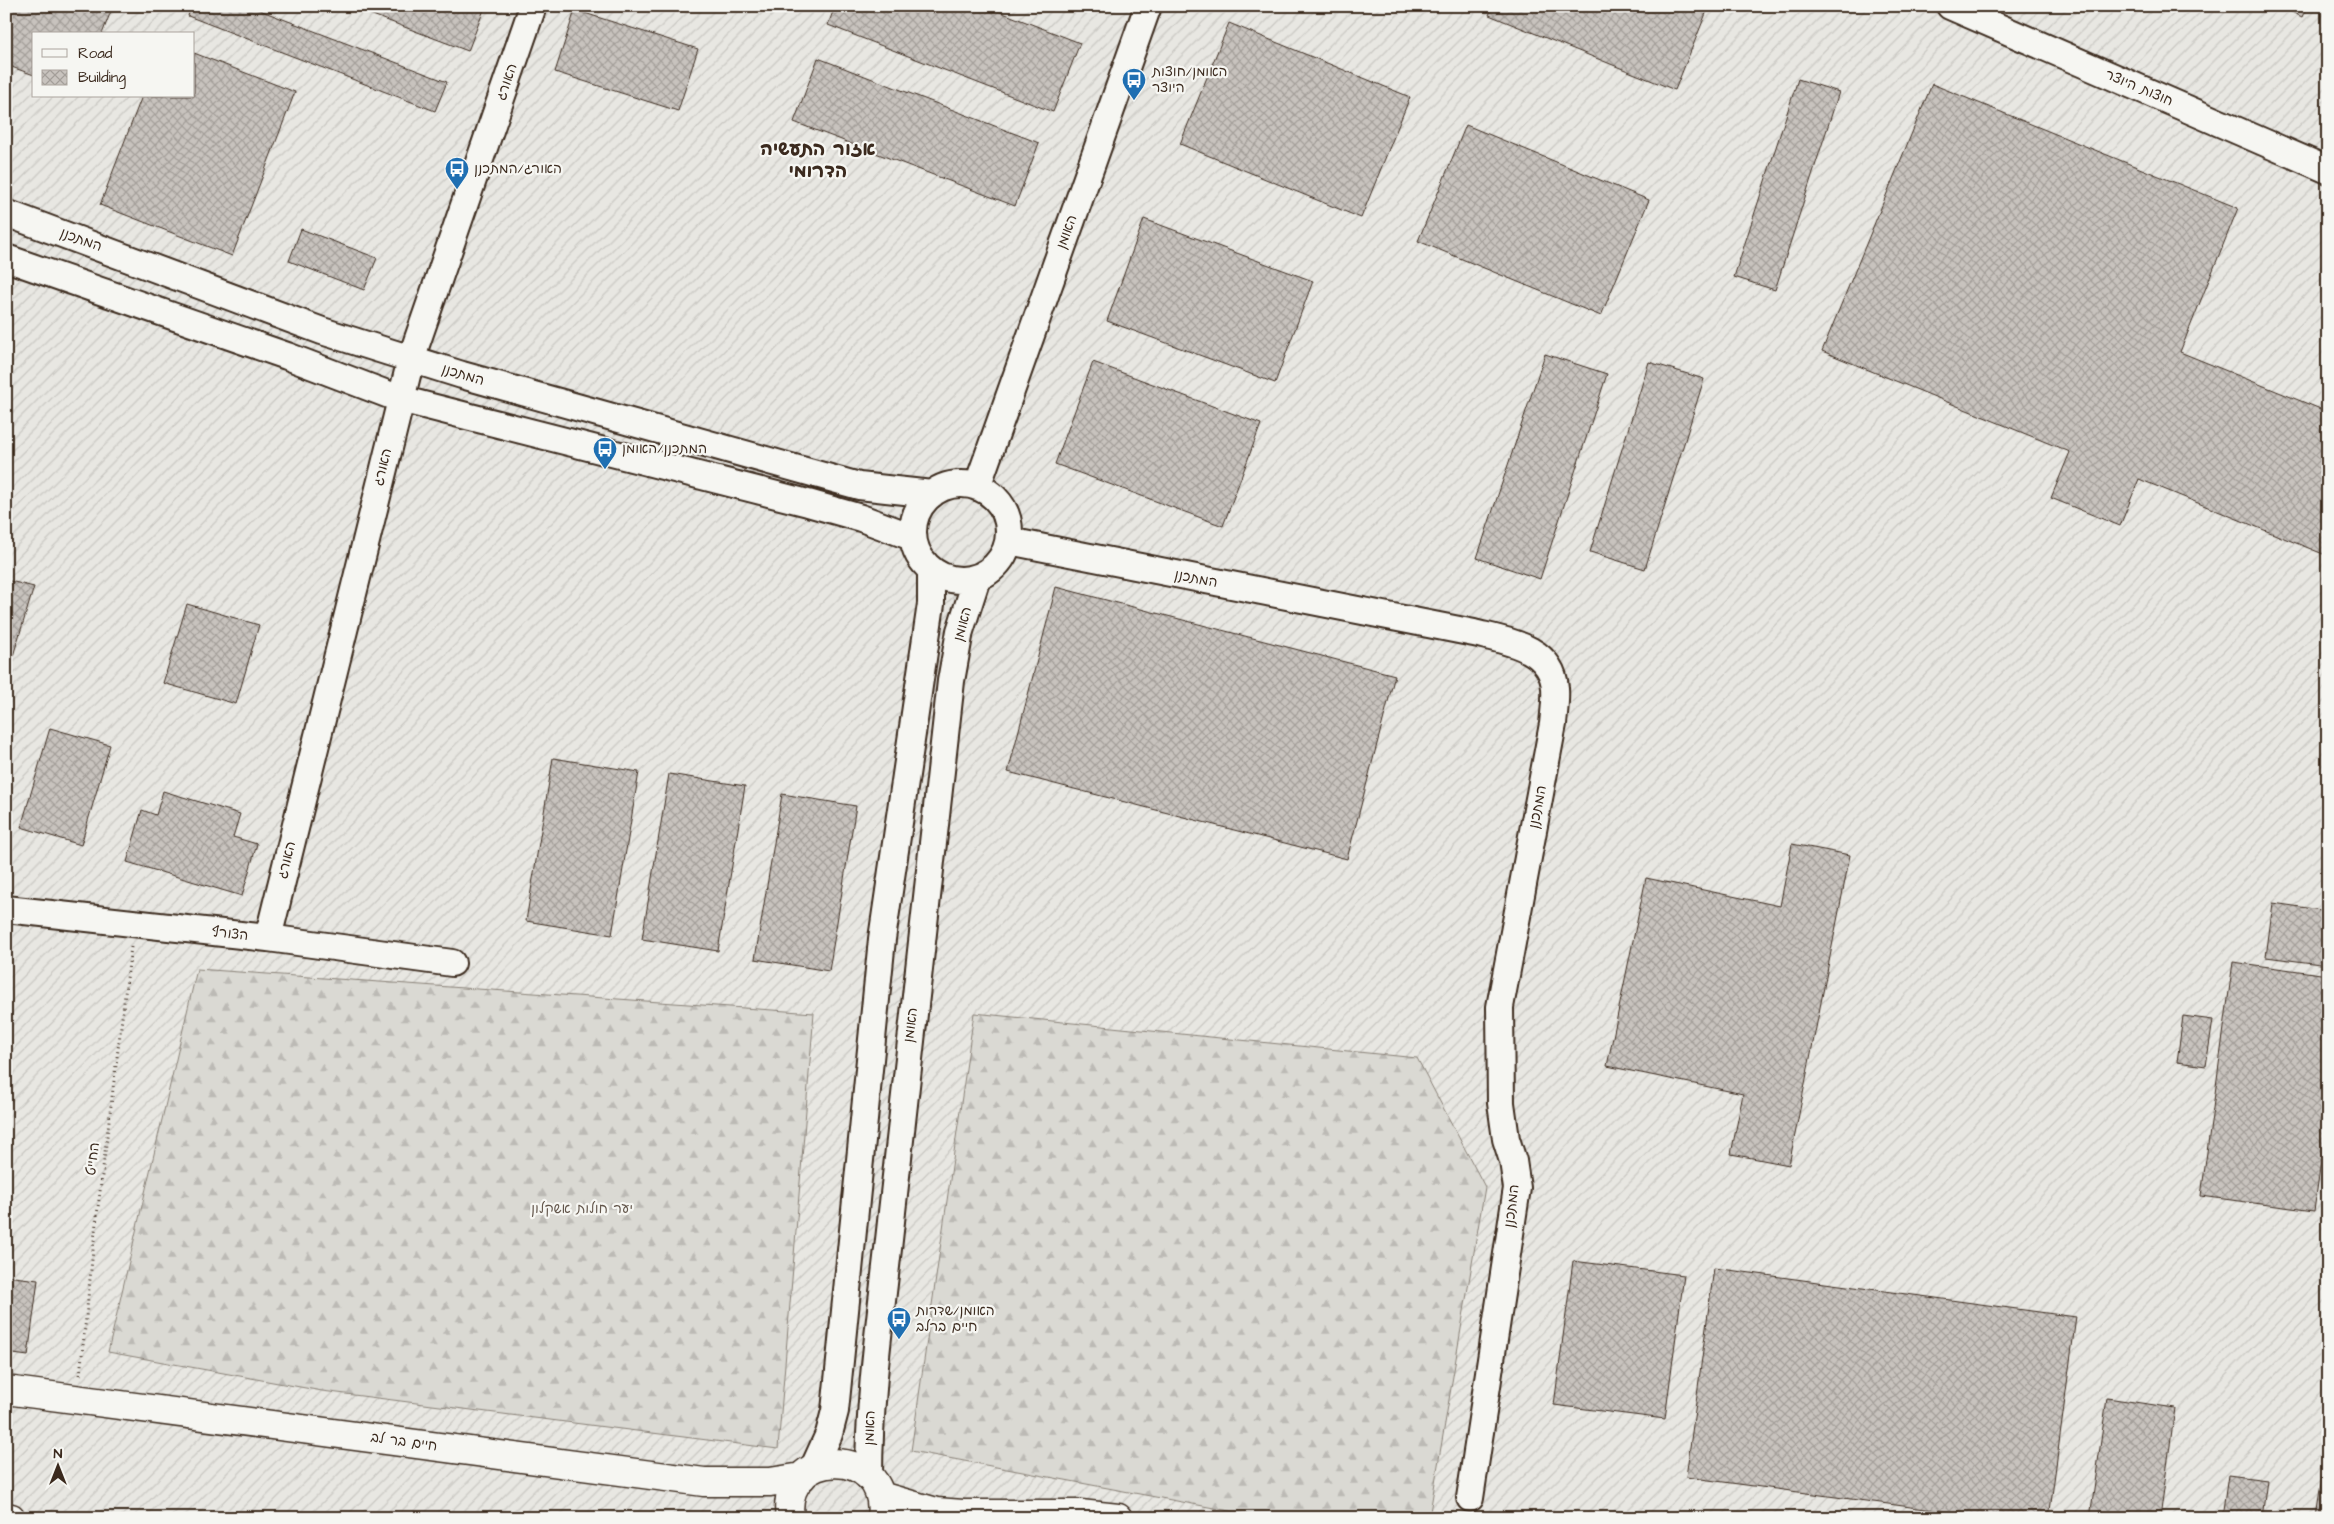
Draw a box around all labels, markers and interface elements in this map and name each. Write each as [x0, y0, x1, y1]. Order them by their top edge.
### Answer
legend [32, 32, 195, 98]
text: Road [78, 43, 113, 64]
street label: האורג [491, 61, 523, 103]
place label: האומן/חוצות היוצר [1151, 62, 1227, 98]
street label: חוצות היוצר [2102, 65, 2176, 111]
text: Building [78, 67, 126, 89]
bus stop icon: האומן/חוצות היוצר [1121, 67, 1147, 101]
district label: אזור התעשיה הדרומי [760, 136, 876, 185]
bus stop icon: האורג/המתכנן [444, 156, 470, 190]
place label: האורג/המתכנן [474, 159, 562, 179]
street label: האומן [1052, 212, 1082, 252]
street label: המתכנן [57, 223, 105, 257]
street label: המתכנן [439, 359, 487, 391]
bus stop icon: המתכנן/האומן [592, 436, 618, 470]
place label: המתכנן/האומן [622, 439, 707, 459]
street label: האורג [369, 446, 397, 488]
street label: המתכנן [1173, 565, 1219, 593]
street label: האומן [949, 604, 977, 644]
street label: המתכנן [1524, 784, 1552, 830]
street label: האורג [273, 839, 301, 881]
street label: הצורף [211, 922, 249, 946]
street label: האומן [899, 1006, 923, 1044]
street label: החייט [81, 1141, 105, 1177]
street label: המתכנן [1499, 1183, 1525, 1229]
park label: יער חולות אשקלון [531, 1199, 633, 1219]
place label: האומן/שדרות חיים ברלב [915, 1301, 995, 1337]
bus stop icon: האומן/שדרות חיים ברלב [886, 1306, 912, 1340]
street label: האומן [859, 1410, 881, 1446]
street label: חיים בר לב [369, 1427, 439, 1457]
north arrow [32, 1442, 82, 1492]
text: N [54, 1444, 63, 1464]

